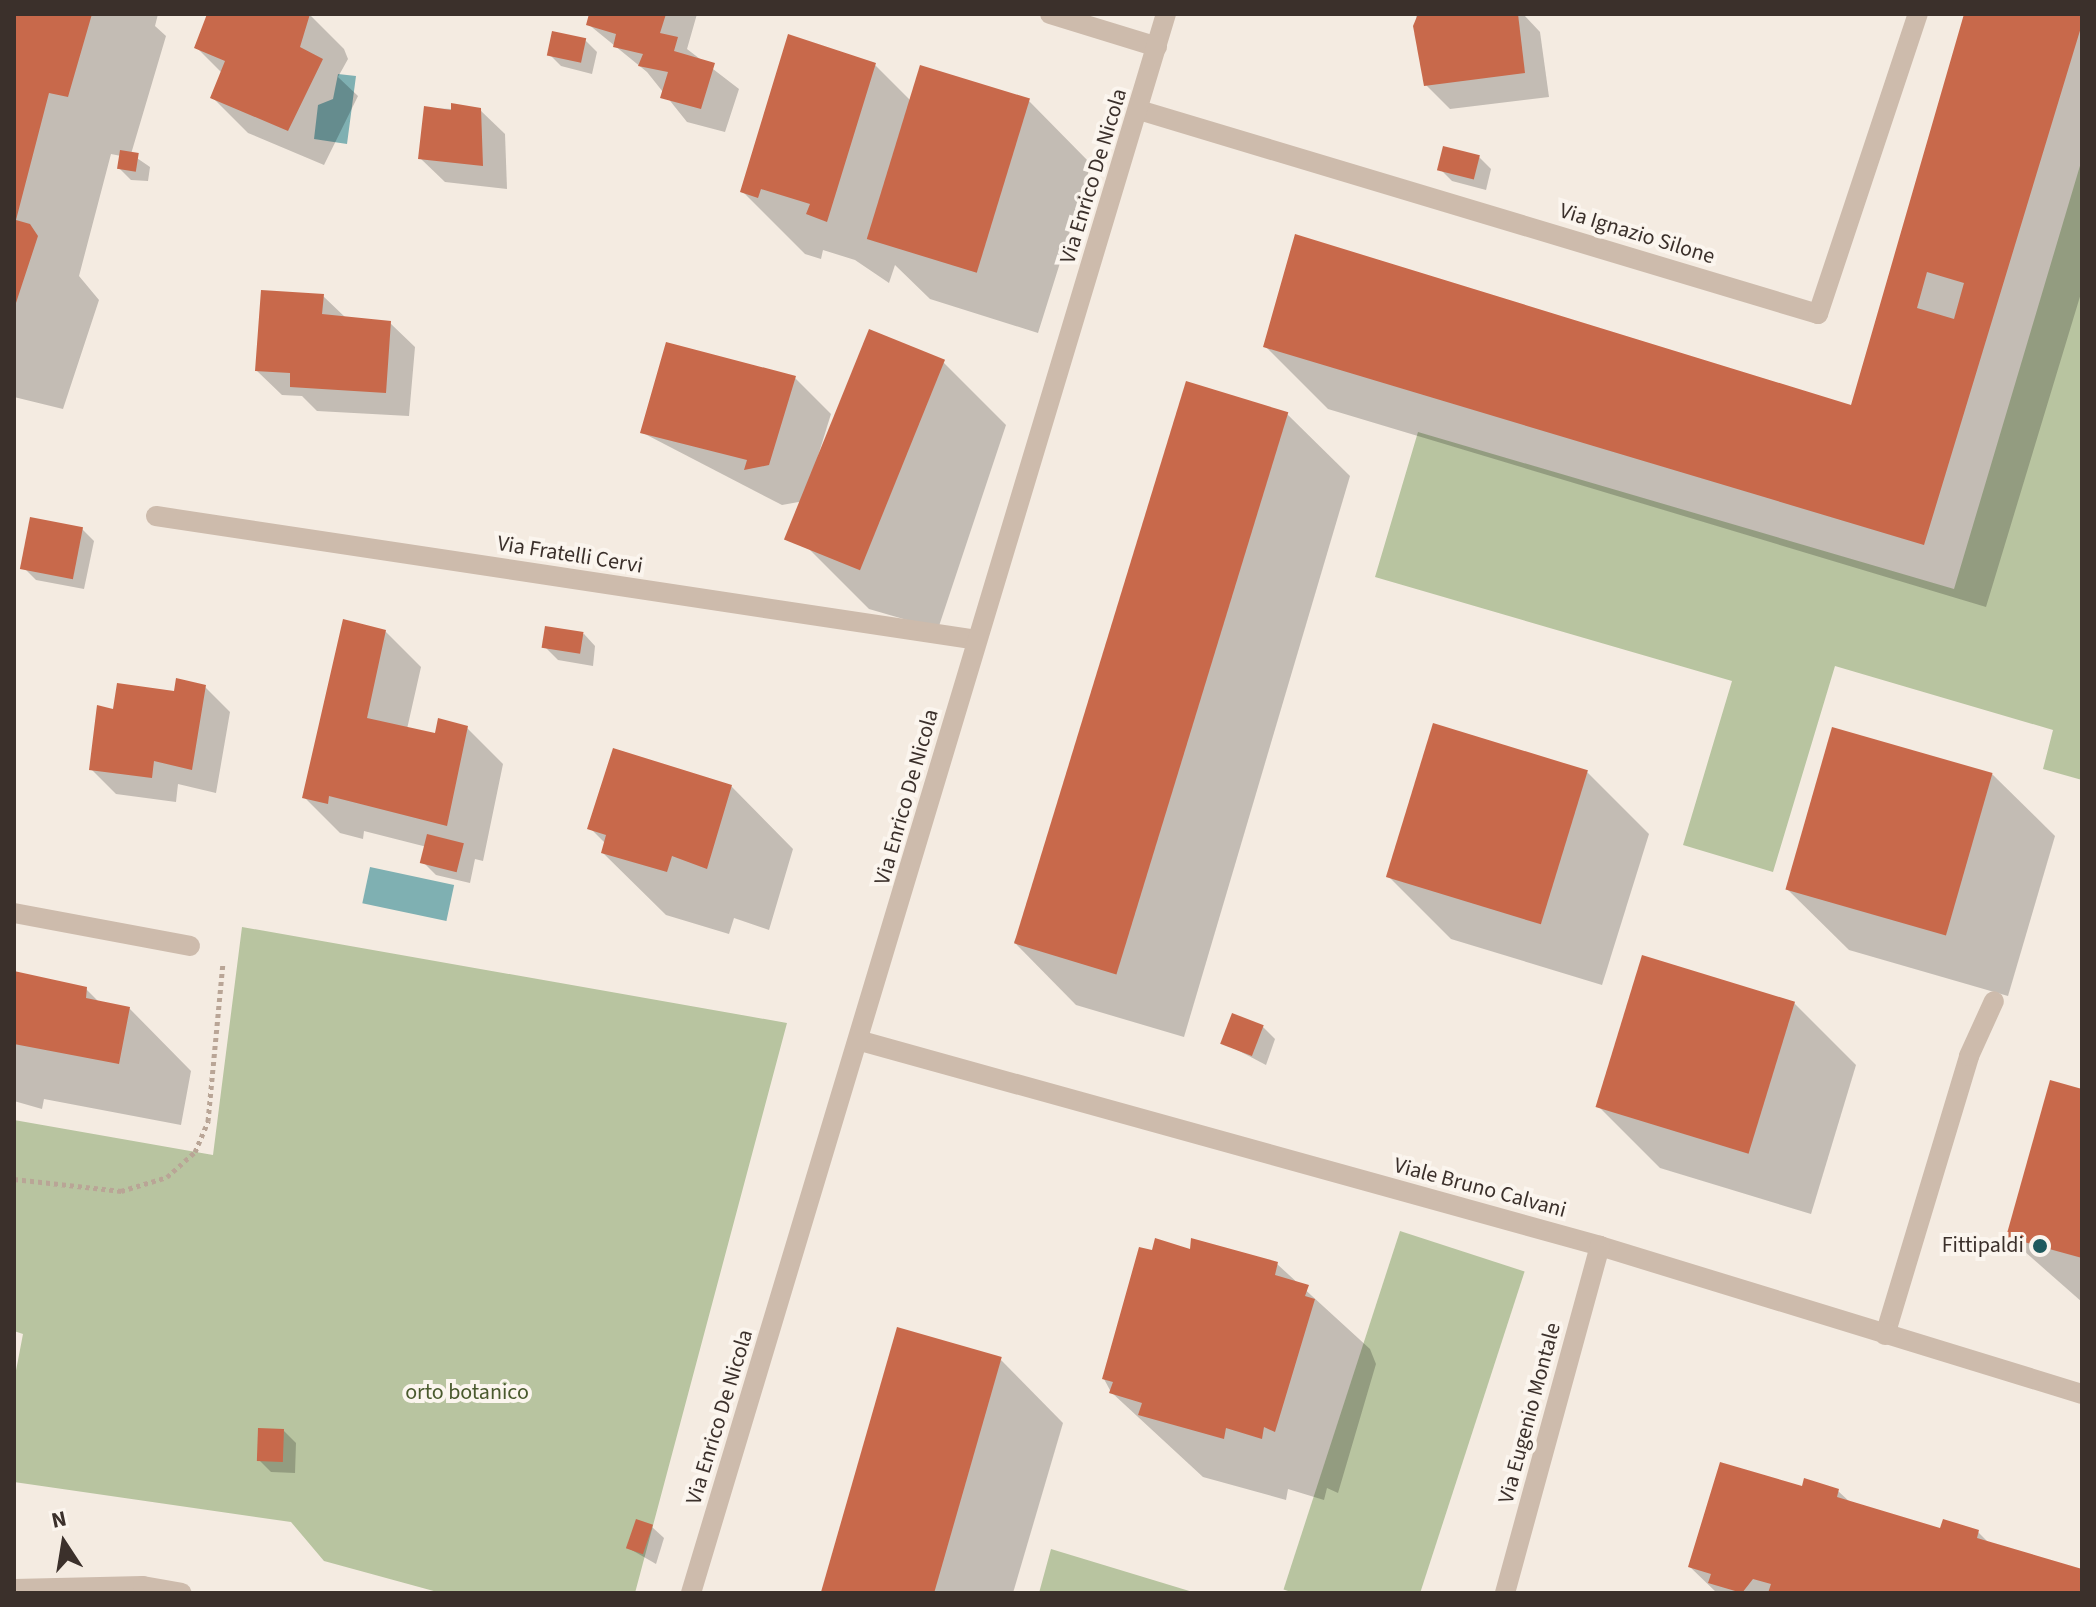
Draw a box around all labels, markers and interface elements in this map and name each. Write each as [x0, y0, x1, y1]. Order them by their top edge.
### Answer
street label: Via Enrico De Nicola [1055, 85, 1133, 267]
street label: Via Ignazio Silone [1556, 198, 1718, 270]
street label: Via Fratelli Cervi [495, 530, 645, 580]
street label: Via Enrico De Nicola [869, 706, 945, 888]
street label: Viale Bruno Calvani [1391, 1152, 1569, 1224]
place label: Fittipaldi [1942, 1233, 2024, 1259]
marker: Fittipaldi [2031, 1237, 2049, 1255]
street label: Via Eugenio Montale [1493, 1320, 1567, 1506]
street label: Via Enrico De Nicola [681, 1326, 759, 1508]
park label: orto botanico [405, 1380, 529, 1406]
text: N [49, 1502, 69, 1537]
north arrow [24, 1503, 104, 1583]

